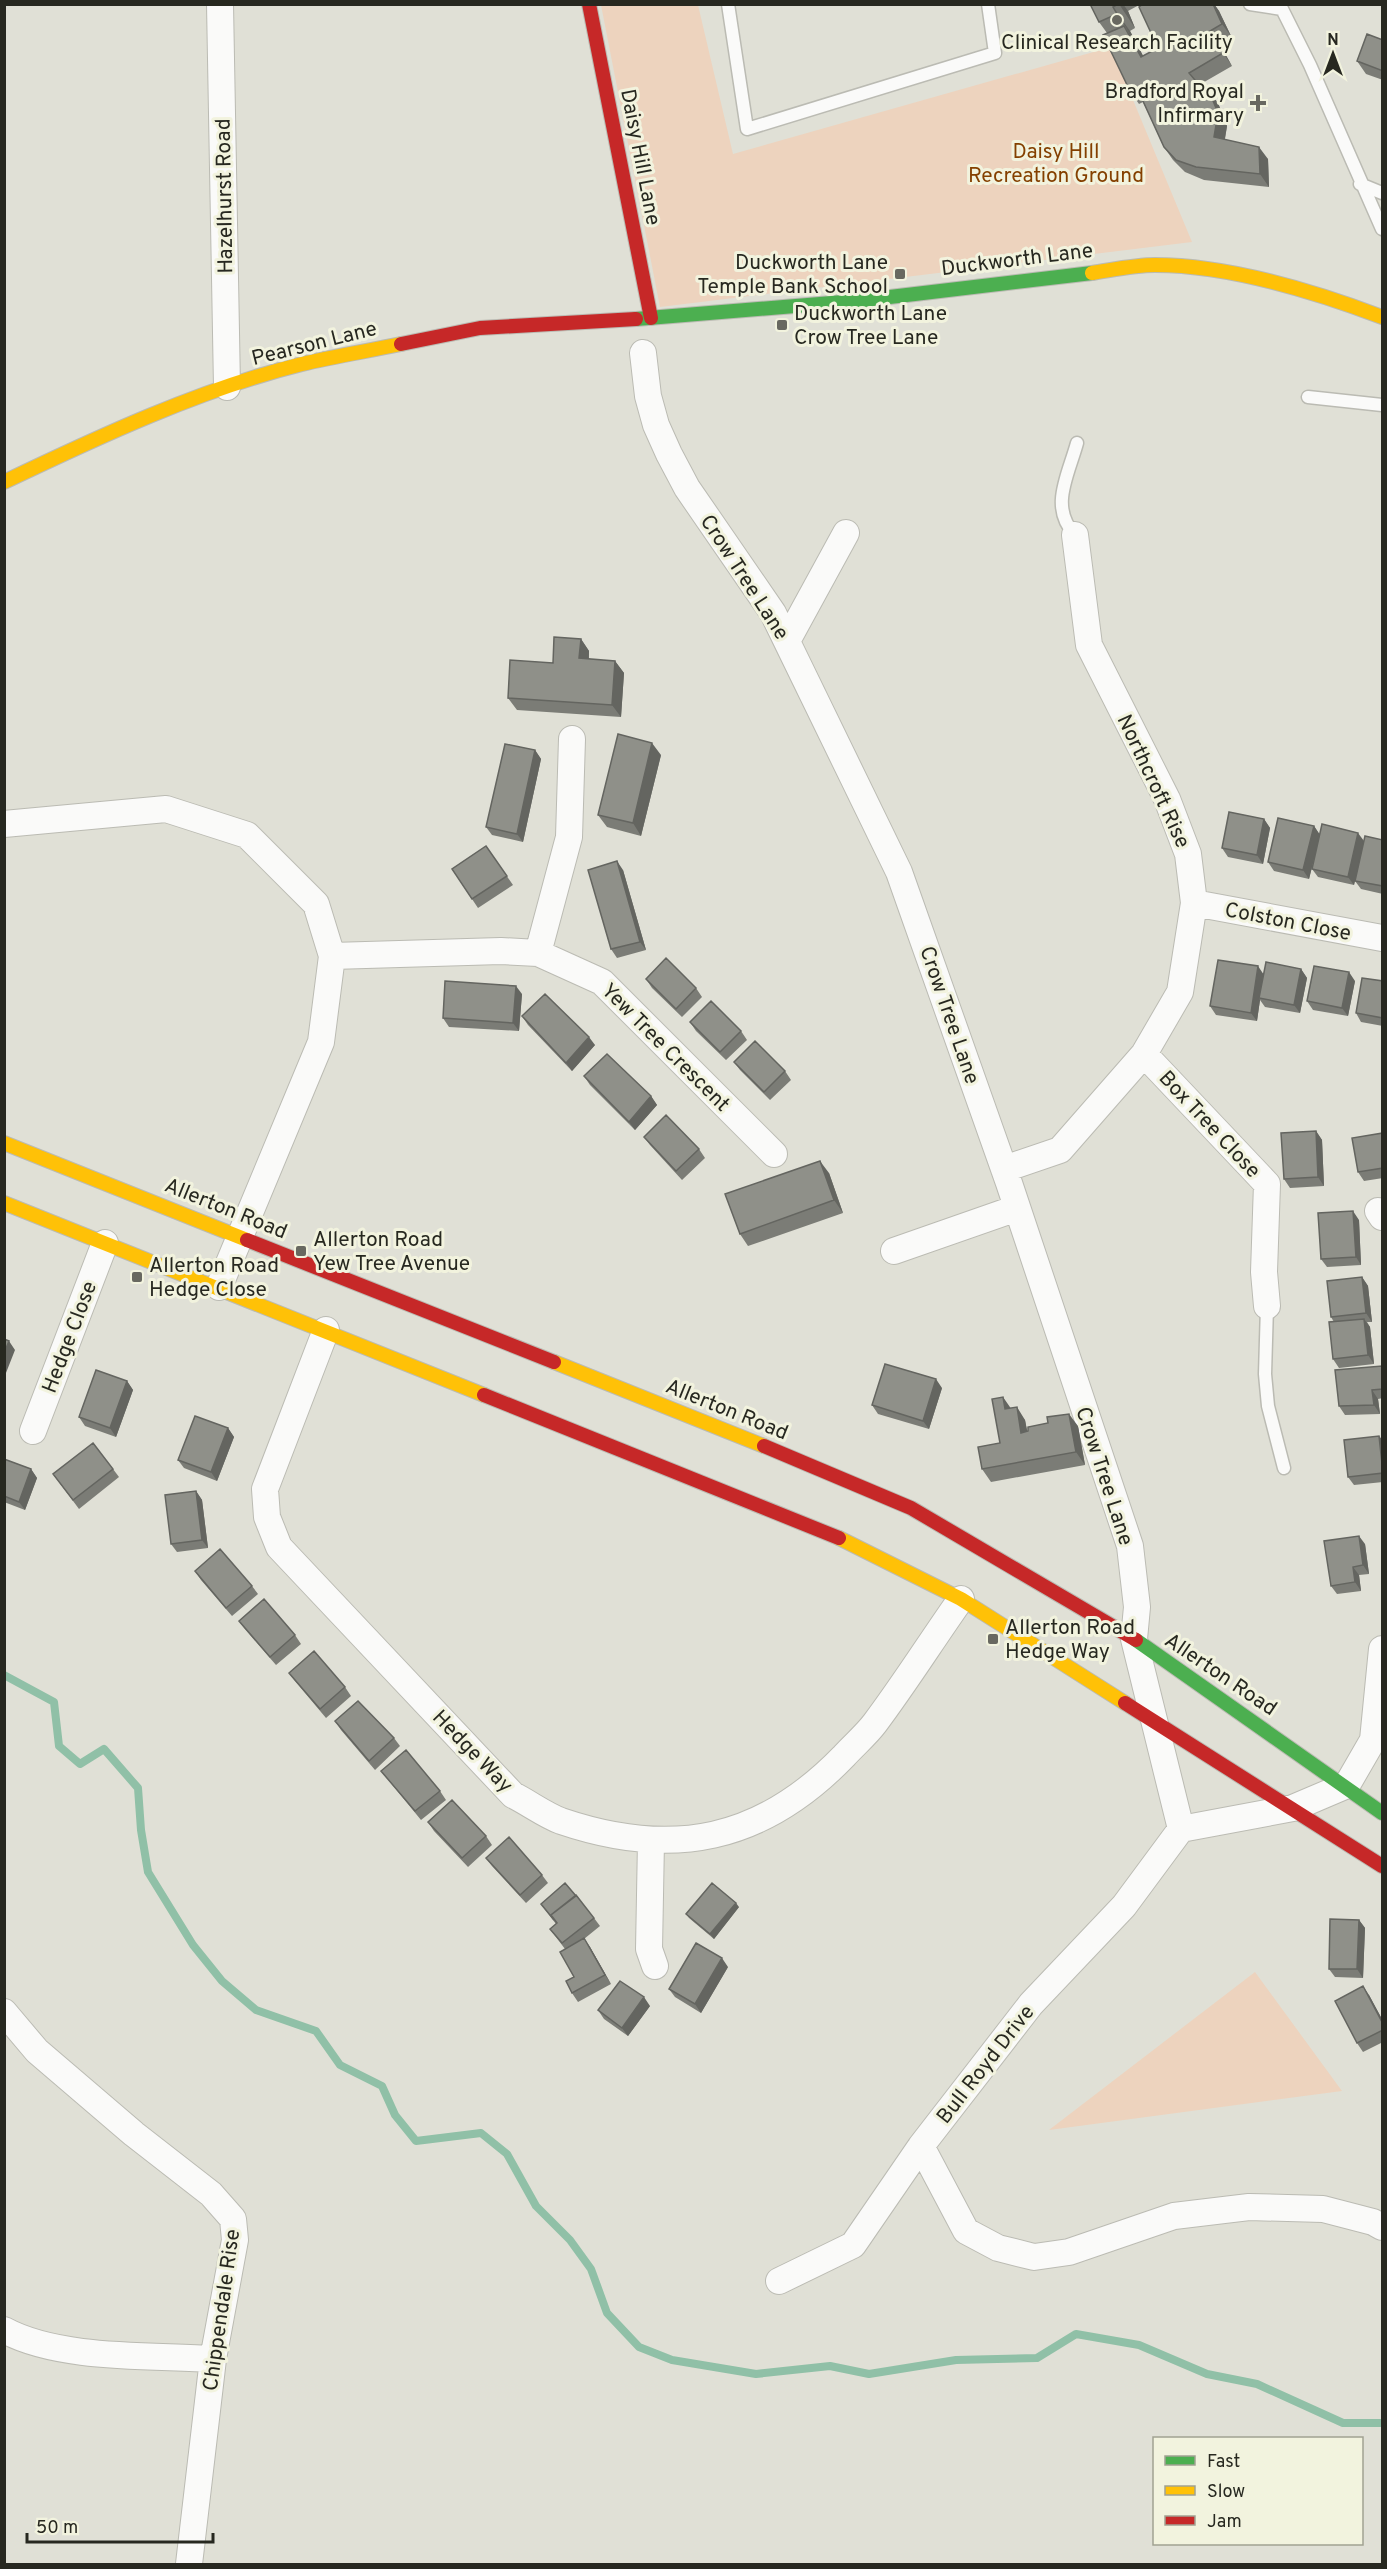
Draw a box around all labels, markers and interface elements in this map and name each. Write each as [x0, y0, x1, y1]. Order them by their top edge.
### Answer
marker: Clinical Research Facility [1110, 13, 1124, 27]
north arrow [1303, 24, 1363, 84]
place label: Clinical Research Facility [1001, 30, 1233, 57]
text: N [1327, 31, 1339, 51]
place label: Bradford Royal Infirmary [1105, 79, 1244, 130]
street label: Daisy Hill Lane [613, 87, 666, 228]
marker: Bradford Royal Infirmary [1249, 94, 1267, 112]
street label: Hazelhurst Road [211, 118, 240, 274]
park label: Daisy Hill Recreation Ground [968, 139, 1144, 190]
street label: Duckworth Lane [940, 238, 1095, 283]
place label: Duckworth Lane Temple Bank School [697, 250, 888, 301]
marker: Duckworth Lane Temple Bank School [893, 267, 907, 281]
place label: Duckworth Lane Crow Tree Lane [794, 301, 947, 352]
street label: Pearson Lane [249, 316, 380, 373]
marker: Duckworth Lane Crow Tree Lane [775, 318, 789, 332]
street label: Crow Tree Lane [693, 510, 794, 646]
street label: Northcroft Rise [1110, 710, 1195, 853]
street label: Colston Close [1222, 897, 1353, 948]
street label: Crow Tree Lane [912, 943, 985, 1088]
street label: Yew Tree Crescent [595, 978, 735, 1118]
street label: Box Tree Close [1152, 1065, 1266, 1185]
street label: Allerton Road [160, 1173, 291, 1246]
place label: Allerton Road Yew Tree Avenue [313, 1227, 470, 1278]
marker: Allerton Road Yew Tree Avenue [294, 1244, 308, 1258]
place label: Allerton Road Hedge Close [149, 1253, 279, 1304]
marker: Allerton Road Hedge Close [130, 1270, 144, 1284]
street label: Hedge Close [37, 1278, 104, 1397]
street label: Allerton Road [661, 1374, 792, 1447]
street label: Crow Tree Lane [1068, 1404, 1139, 1549]
place label: Allerton Road Hedge Way [1005, 1615, 1135, 1666]
street label: Allerton Road [1159, 1628, 1282, 1723]
marker: Allerton Road Hedge Way [986, 1632, 1000, 1646]
street label: Hedge Way [426, 1705, 518, 1799]
street label: Bull Royd Drive [931, 2000, 1041, 2130]
street label: Chippendale Rise [198, 2228, 247, 2393]
legend [1153, 2437, 1363, 2545]
text: Fast [1207, 2451, 1240, 2474]
text: Slow [1207, 2481, 1245, 2504]
scale bar [27, 2506, 213, 2544]
text: Jam [1207, 2511, 1242, 2534]
text: 50 m [36, 2517, 78, 2540]

